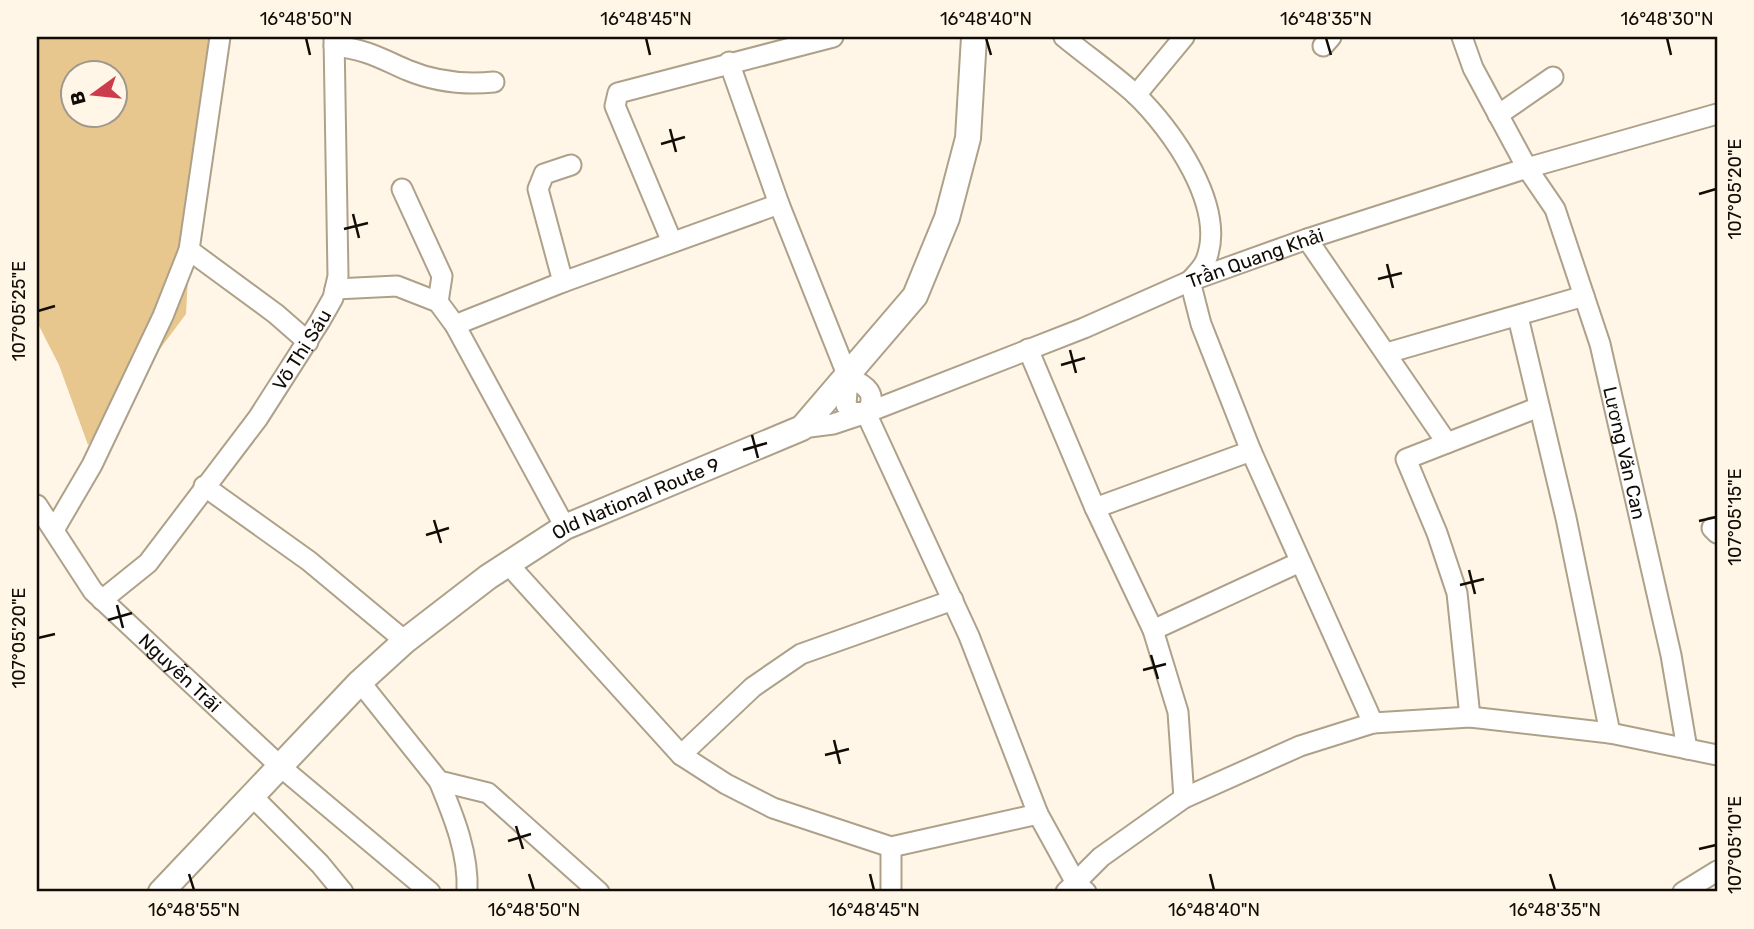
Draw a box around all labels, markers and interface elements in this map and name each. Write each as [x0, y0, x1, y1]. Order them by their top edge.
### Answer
text: 16°48'50"N [260, 8, 352, 30]
text: 16°48'45"N [600, 8, 692, 30]
text: 16°48'40"N [940, 8, 1032, 30]
text: 16°48'35"N [1280, 8, 1372, 30]
text: 16°48'30"N [1621, 8, 1713, 30]
north arrow [60, 60, 130, 130]
text: B [65, 89, 91, 108]
text: 107°05'20"E [1724, 138, 1746, 240]
street label: Trần Quang Khải [1184, 223, 1326, 293]
text: 107°05'25"E [8, 261, 30, 361]
street label: Võ Thị Sáu [268, 306, 336, 395]
street label: Lương Văn Can [1598, 384, 1651, 521]
street label: Old National Route 9 [547, 453, 723, 545]
text: 107°05'15"E [1724, 468, 1746, 566]
text: 107°05'20"E [8, 587, 30, 689]
street label: Nguyễn Trãi [134, 629, 226, 717]
text: 107°05'10"E [1724, 796, 1746, 894]
text: 16°48'55"N [148, 899, 240, 921]
text: 16°48'50"N [488, 899, 580, 921]
text: 16°48'45"N [828, 899, 920, 921]
text: 16°48'40"N [1168, 899, 1260, 921]
text: 16°48'35"N [1509, 899, 1601, 921]

